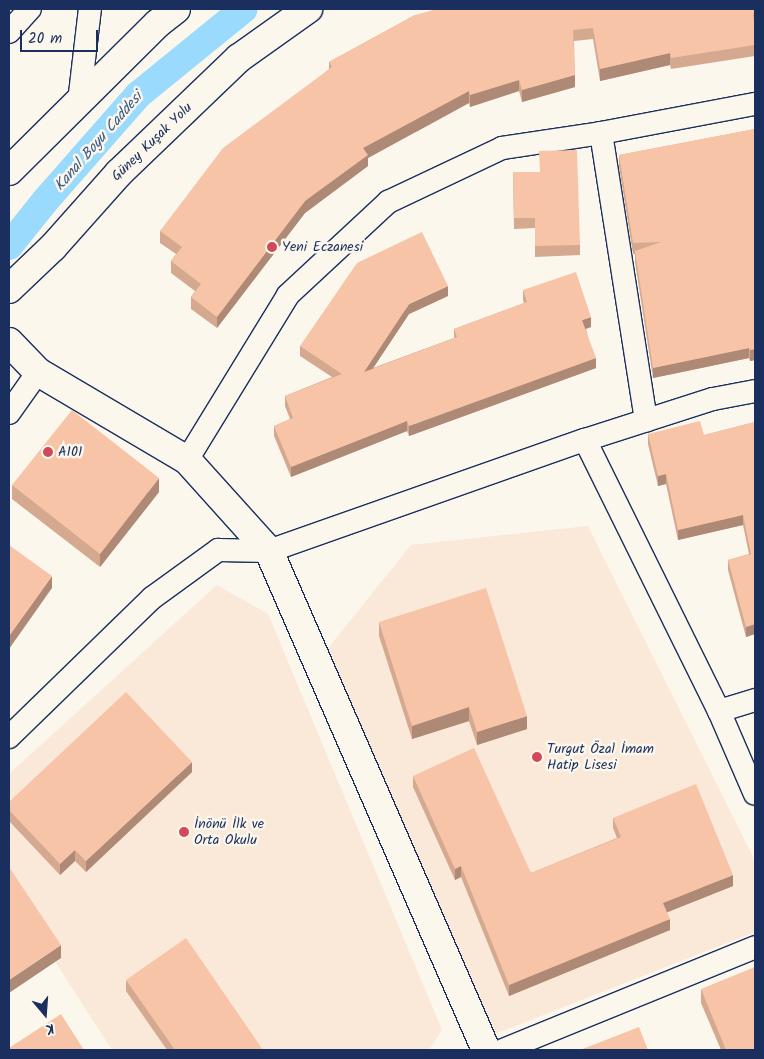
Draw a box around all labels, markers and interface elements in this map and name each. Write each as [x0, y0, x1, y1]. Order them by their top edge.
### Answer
scale bar [22, 20, 100, 52]
text: 20 m [28, 27, 62, 51]
water label: Kanal Boyu Caddesi [51, 89, 147, 195]
street label: Güney Kuşak Yolu [108, 99, 196, 185]
place label: Yeni Eczanesi [282, 239, 363, 255]
marker: Yeni Eczanesi [266, 241, 278, 253]
place label: A101 [58, 444, 82, 460]
marker: A101 [42, 446, 54, 458]
place label: Turgut Özal İmam Hatip Lisesi [547, 741, 654, 774]
marker: Turgut Özal İmam Hatip Lisesi [531, 751, 543, 763]
place label: İnönü İlk ve Orta Okulu [194, 816, 264, 849]
marker: İnönü İlk ve Orta Okulu [178, 826, 190, 838]
north arrow [20, 989, 70, 1039]
text: K [42, 1017, 57, 1040]

